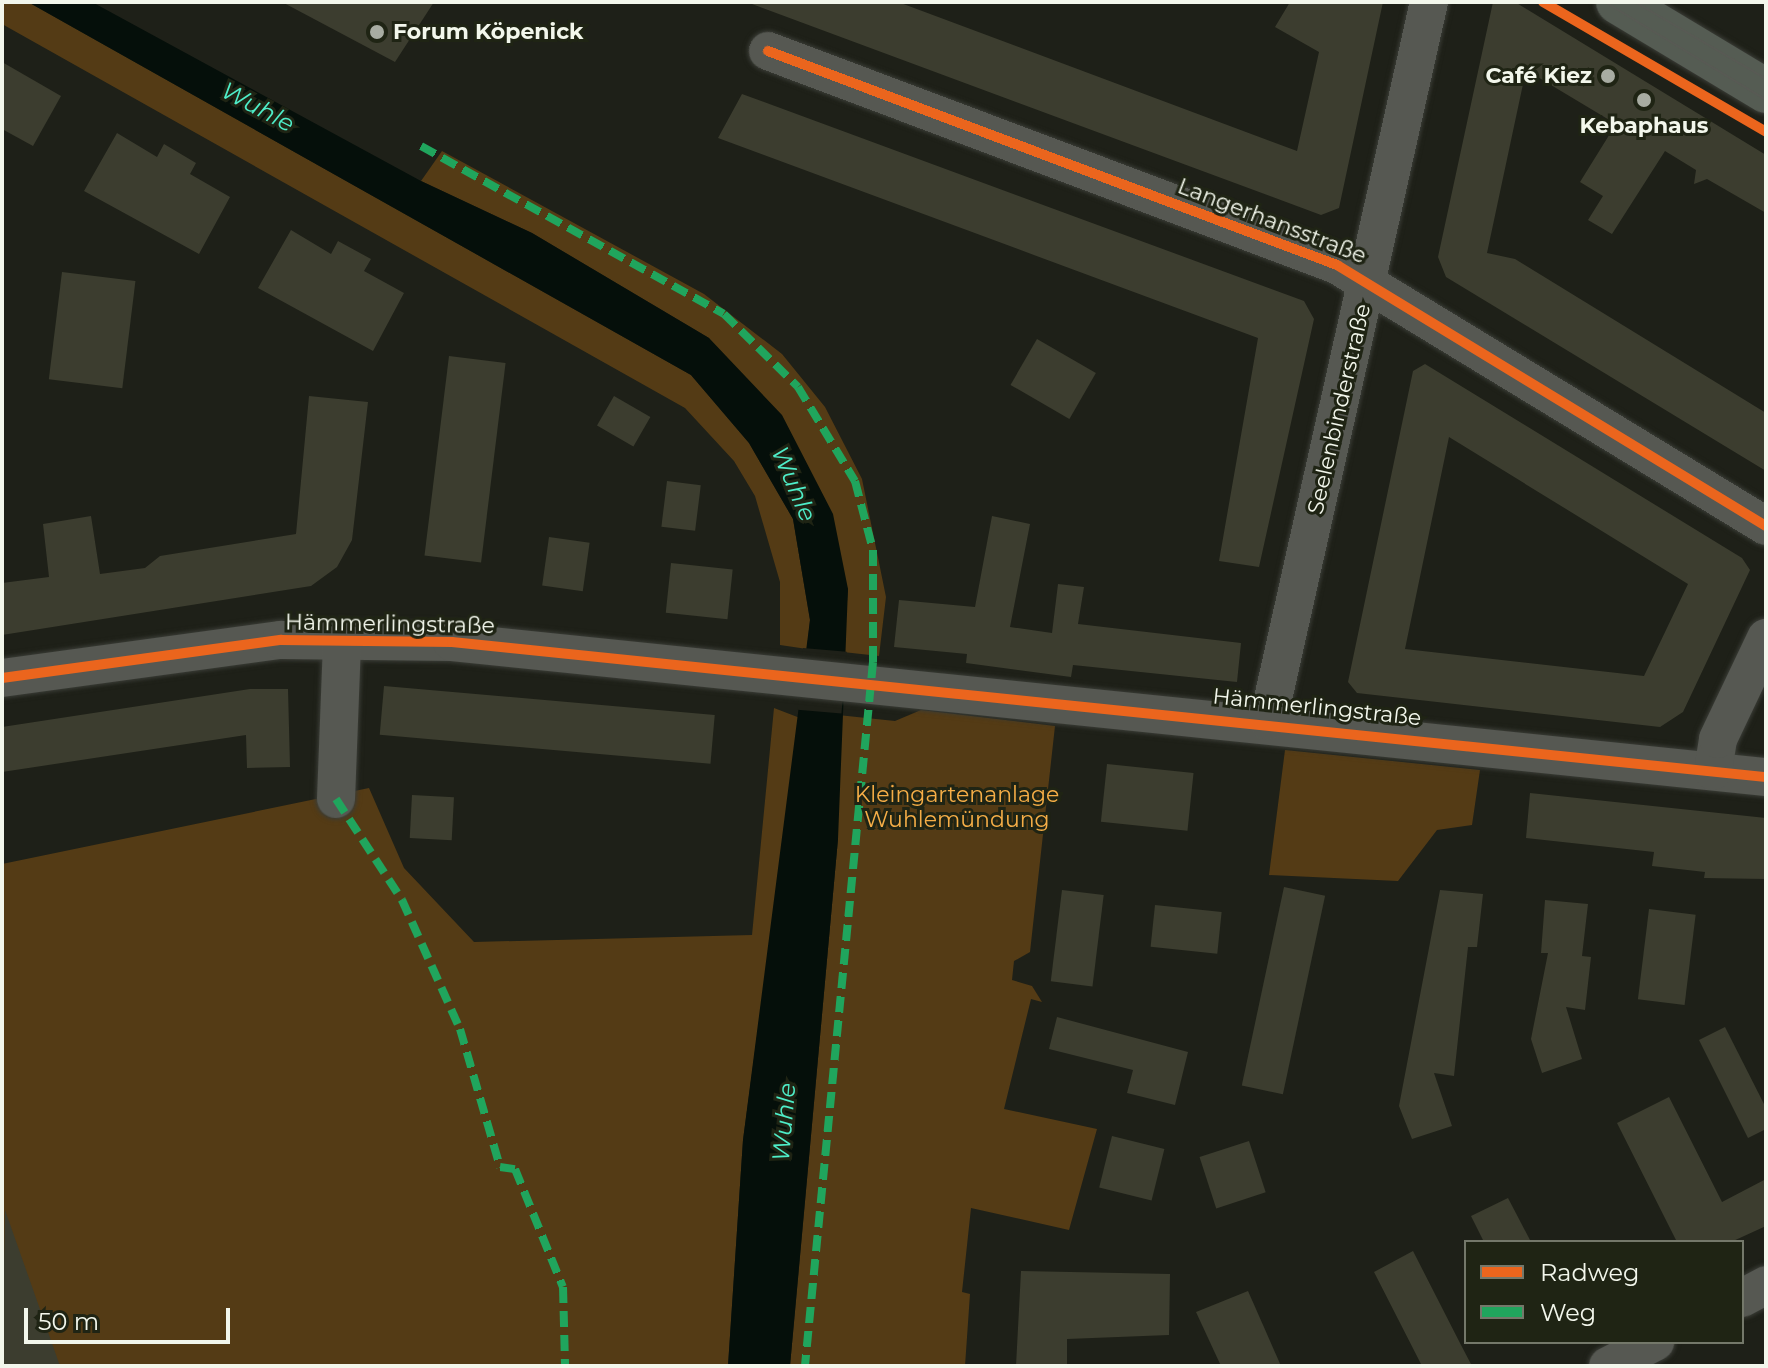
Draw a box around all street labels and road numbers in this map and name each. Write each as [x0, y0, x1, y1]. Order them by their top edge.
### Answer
street label: Langerhansstraße [1174, 173, 1370, 269]
street label: Seelenbinderstraße [1302, 301, 1376, 517]
street label: Hämmerlingstraße [285, 609, 495, 639]
street label: Hämmerlingstraße [1211, 683, 1423, 731]

